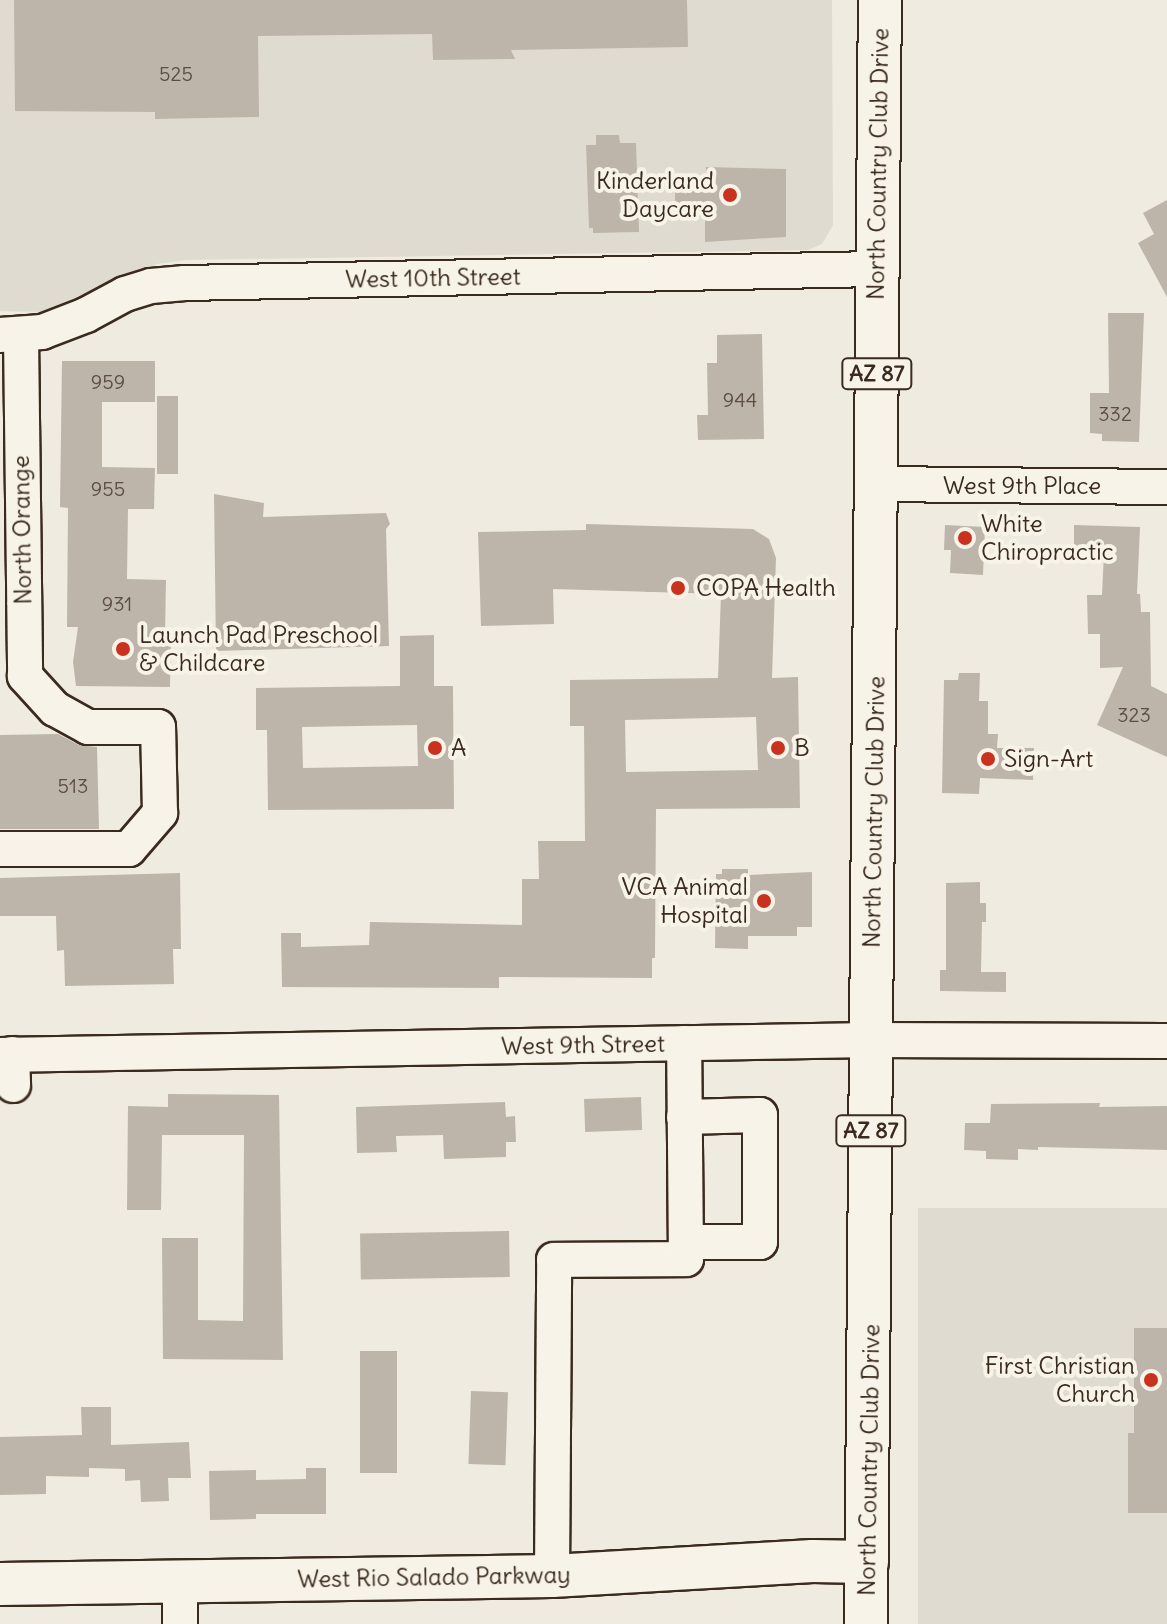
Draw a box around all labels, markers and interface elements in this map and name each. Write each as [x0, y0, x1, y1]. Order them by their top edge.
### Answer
street label: North Country Club Drive [861, 28, 895, 300]
house number: 525 [159, 61, 193, 85]
place label: Kinderland Daycare [596, 167, 714, 223]
marker: Kinderland Daycare [721, 186, 739, 204]
street label: West 10th Street [345, 262, 521, 294]
road number: AZ 87 [841, 356, 913, 392]
house number: 959 [91, 369, 125, 393]
house number: 944 [723, 387, 757, 411]
house number: 332 [1098, 401, 1132, 425]
street label: North Orange [6, 455, 38, 605]
street label: West 9th Place [943, 472, 1101, 500]
house number: 955 [91, 476, 125, 500]
place label: White Chiropractic [981, 510, 1114, 566]
marker: White Chiropractic [956, 529, 974, 547]
place label: COPA Health [696, 574, 836, 602]
marker: COPA Health [667, 577, 689, 599]
house number: 931 [102, 591, 132, 615]
place label: Launch Pad Preschool & Childcare [139, 621, 378, 677]
marker: Launch Pad Preschool & Childcare [114, 640, 132, 658]
street label: North Country Club Drive [857, 676, 891, 948]
house number: 323 [1117, 702, 1151, 726]
place label: A [451, 734, 466, 762]
place label: B [794, 734, 810, 762]
marker: A [426, 739, 444, 757]
marker: B [769, 739, 787, 757]
place label: Sign-Art [1004, 745, 1093, 773]
marker: Sign-Art [979, 750, 997, 768]
house number: 513 [58, 773, 88, 797]
place label: VCA Animal Hospital [621, 873, 748, 929]
marker: VCA Animal Hospital [755, 892, 773, 910]
street label: West 9th Street [501, 1029, 665, 1061]
road number: AZ 87 [835, 1113, 907, 1149]
street label: North Country Club Drive [852, 1324, 886, 1596]
place label: First Christian Church [985, 1352, 1135, 1408]
marker: First Christian Church [1142, 1371, 1160, 1389]
street label: West Rio Salado Parkway [297, 1560, 571, 1594]

